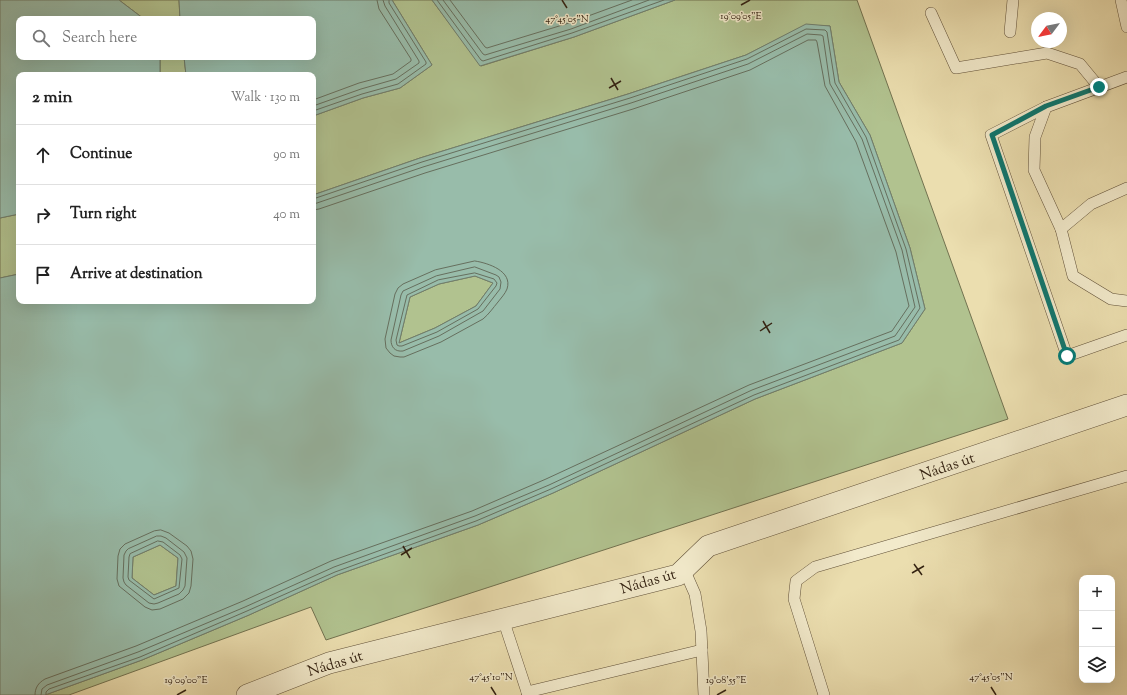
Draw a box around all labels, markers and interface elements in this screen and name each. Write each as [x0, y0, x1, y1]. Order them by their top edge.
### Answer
text: 19°09'05"E [720, 9, 762, 24]
text: 47°45'05"N [545, 12, 589, 27]
north arrow [1031, 12, 1067, 48]
search box [16, 16, 316, 60]
icon: search [30, 27, 52, 49]
text: Search here [62, 28, 137, 49]
route end [1090, 78, 1108, 96]
text: 2 min [32, 86, 73, 110]
text: Walk · 130 m [231, 89, 300, 107]
icon: ahead [32, 144, 54, 166]
text: Continue [70, 144, 132, 165]
text: 90 m [273, 146, 300, 164]
icon: right [32, 204, 54, 226]
text: Turn right [70, 204, 136, 225]
text: 40 m [273, 206, 300, 224]
icon: arrive [32, 264, 54, 286]
text: Arrive at destination [70, 264, 203, 285]
route start [1058, 347, 1076, 365]
street label: Nádas út [917, 448, 978, 487]
street label: Nádas út [618, 565, 679, 600]
map controls [1079, 575, 1115, 683]
button: + [1079, 575, 1115, 611]
button: − [1079, 611, 1115, 647]
street label: Nádas út [305, 646, 366, 683]
button: layers [1079, 647, 1115, 683]
text: 47°45'10"N [469, 670, 513, 685]
text: 47°45'05"N [969, 670, 1013, 685]
text: 19°09'00"E [165, 673, 207, 688]
text: 19°08'55"E [706, 673, 746, 688]

